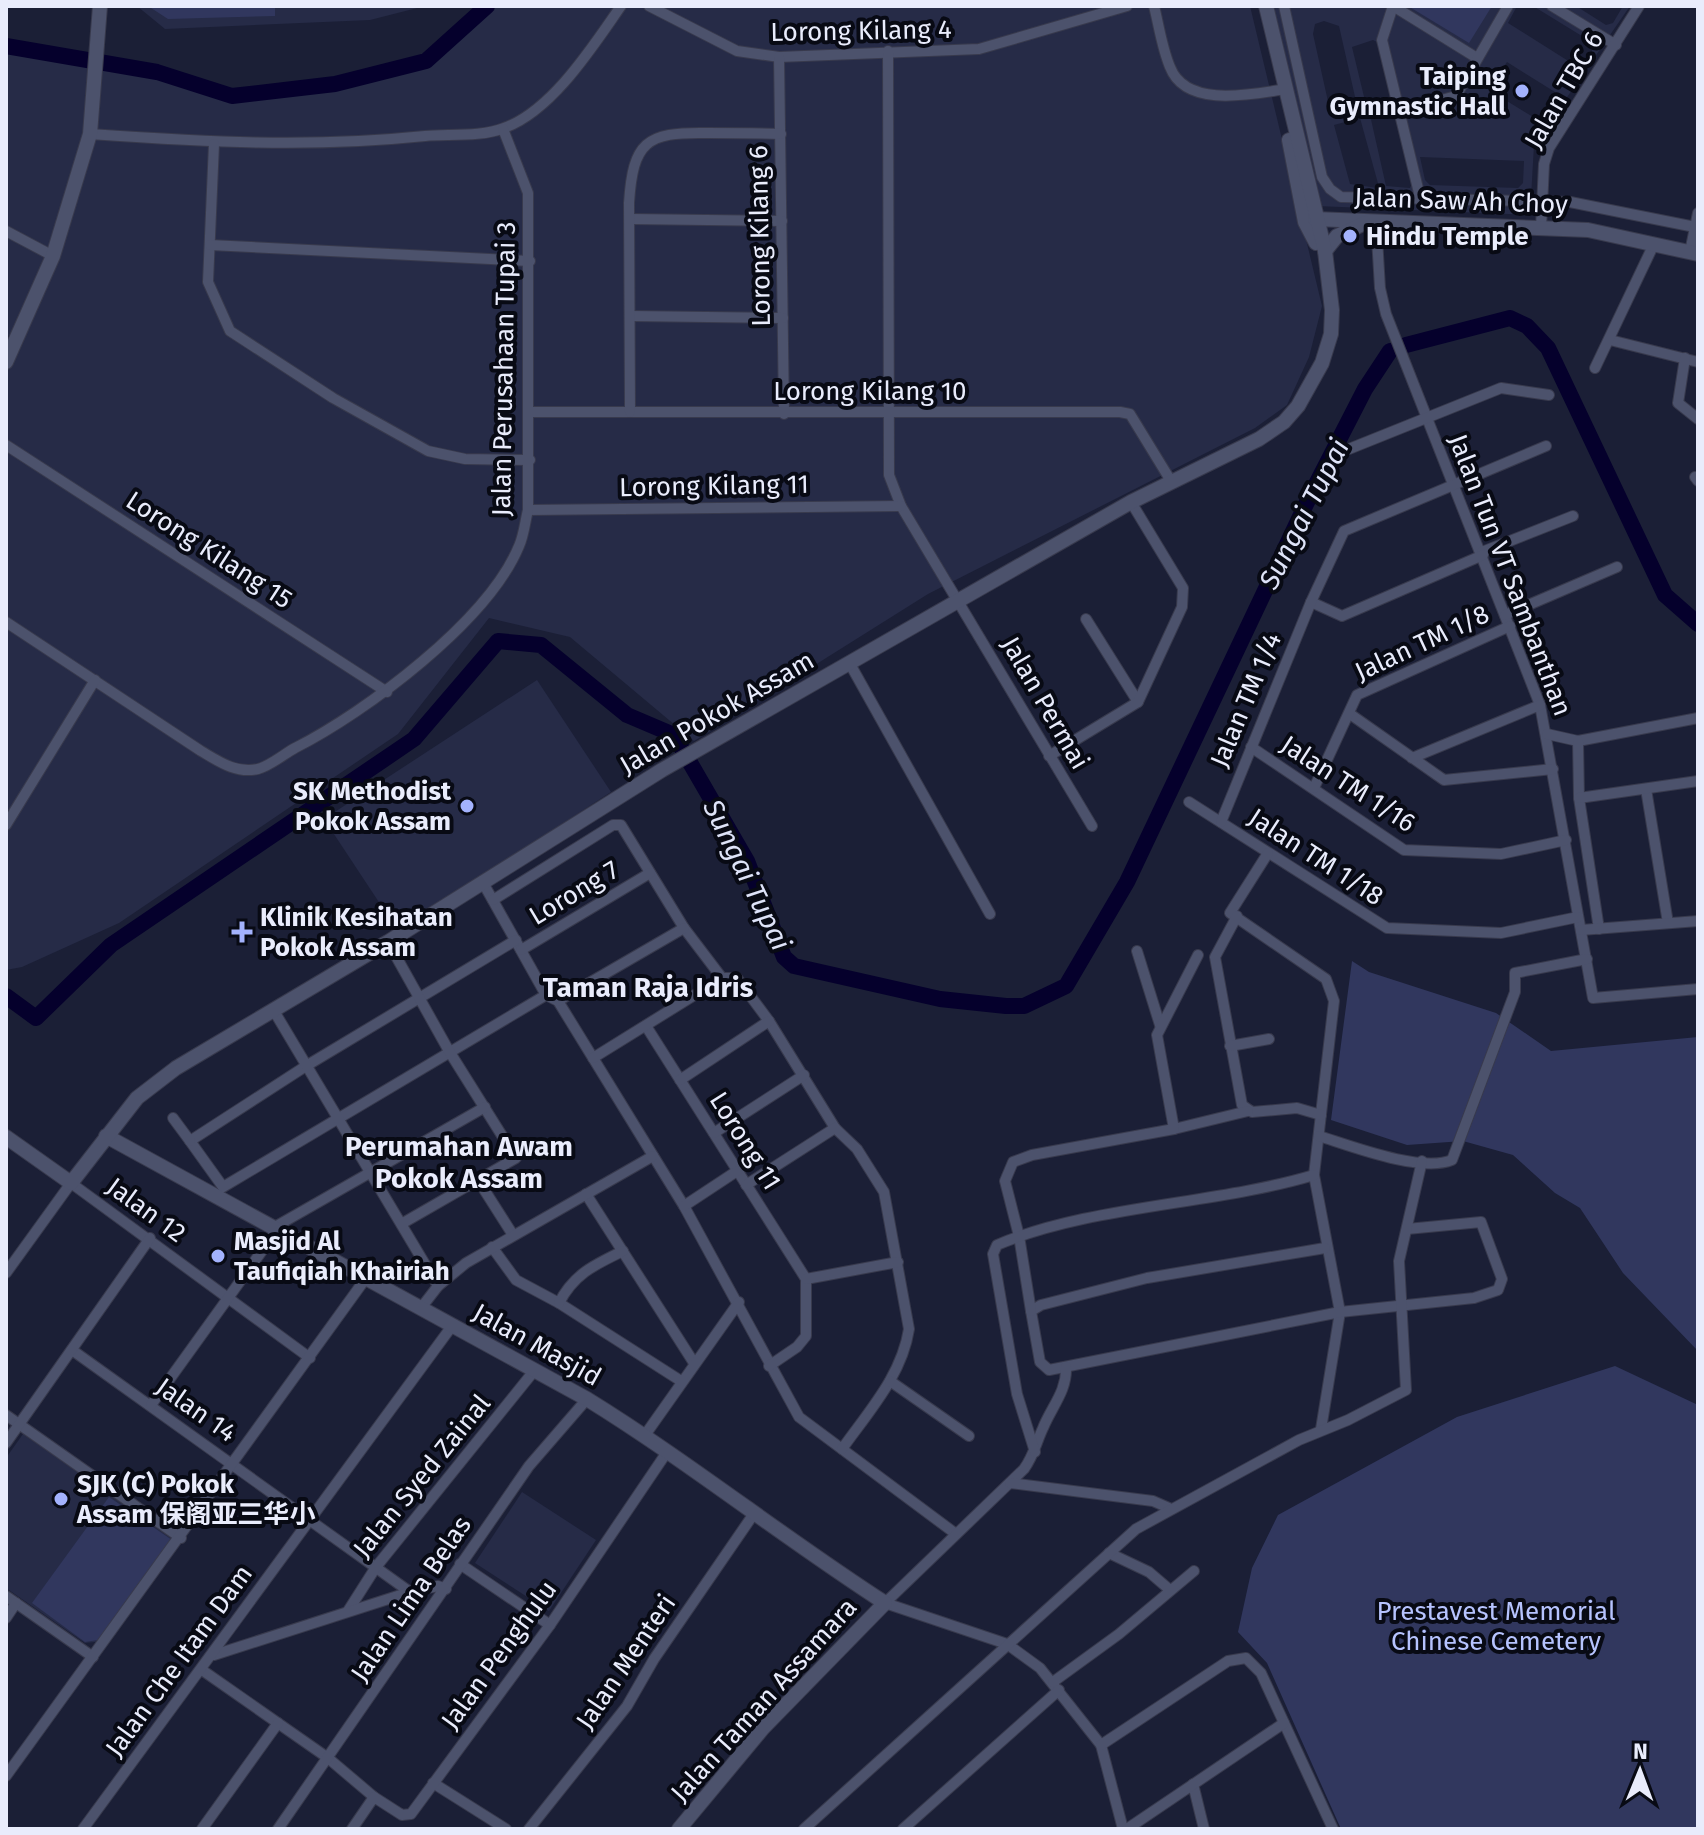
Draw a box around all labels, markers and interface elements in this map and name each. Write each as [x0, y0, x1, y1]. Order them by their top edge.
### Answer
street label: Lorong Kilang 4 [770, 14, 952, 48]
street label: Jalan TBC 6 [1518, 26, 1610, 154]
place label: Taiping Gymnastic Hall [1330, 61, 1507, 122]
marker: Taiping Gymnastic Hall [1513, 82, 1531, 100]
street label: Lorong Kilang 6 [743, 145, 777, 327]
street label: Jalan Saw Ah Choy [1354, 182, 1569, 220]
street label: Jalan Perusahaan Tupai 3 [486, 221, 522, 517]
place label: Hindu Temple [1366, 221, 1529, 252]
marker: Hindu Temple [1341, 227, 1359, 245]
street label: Lorong Kilang 10 [773, 376, 967, 407]
street label: Jalan Tun VT Sambanthan [1442, 430, 1578, 720]
water label: Sungai Tupai [1252, 433, 1356, 595]
street label: Lorong Kilang 11 [619, 469, 809, 503]
street label: Lorong Kilang 15 [120, 485, 298, 615]
street label: Jalan TM 1/8 [1350, 599, 1494, 687]
street label: Jalan TM 1/4 [1204, 628, 1288, 772]
street label: Jalan Permai [995, 631, 1095, 775]
street label: Jalan Pokok Assam [615, 645, 819, 781]
street label: Jalan TM 1/16 [1275, 729, 1421, 839]
place label: SK Methodist Pokok Assam [293, 776, 452, 837]
water label: Sungai Tupai [696, 793, 798, 956]
marker: SK Methodist Pokok Assam [458, 797, 476, 815]
street label: Jalan TM 1/18 [1243, 802, 1389, 912]
street label: Lorong 7 [524, 854, 624, 932]
place label: Klinik Kesihatan Pokok Assam [260, 902, 453, 963]
marker: Klinik Kesihatan Pokok Assam [231, 921, 253, 943]
district label: Taman Raja Idris [543, 971, 753, 1004]
street label: Lorong 11 [703, 1086, 787, 1196]
district label: Perumahan Awam Pokok Assam [345, 1130, 573, 1195]
street label: Jalan 12 [101, 1171, 191, 1249]
place label: Masjid Al Taufiqiah Khairiah [234, 1226, 450, 1287]
marker: Masjid Al Taufiqiah Khairiah [209, 1247, 227, 1265]
street label: Jalan Masjid [467, 1297, 607, 1393]
street label: Jalan 14 [150, 1371, 242, 1449]
street label: Jalan Syed Zainal [347, 1388, 497, 1564]
place label: SJK (C) Pokok Assam 保阁亚三华小 [76, 1469, 315, 1530]
marker: SJK (C) Pokok Assam 保阁亚三华小 [52, 1490, 70, 1508]
street label: Jalan Lima Belas [344, 1510, 478, 1688]
street label: Jalan Che Itam Dam [99, 1559, 259, 1763]
street label: Jalan Penghulu [435, 1575, 563, 1735]
street label: Jalan Menteri [570, 1589, 682, 1735]
street label: Jalan Taman Assamara [665, 1592, 863, 1808]
park label: Prestavest Memorial Chinese Cemetery [1376, 1596, 1616, 1657]
north arrow [1600, 1731, 1680, 1811]
text: N [1633, 1738, 1648, 1765]

